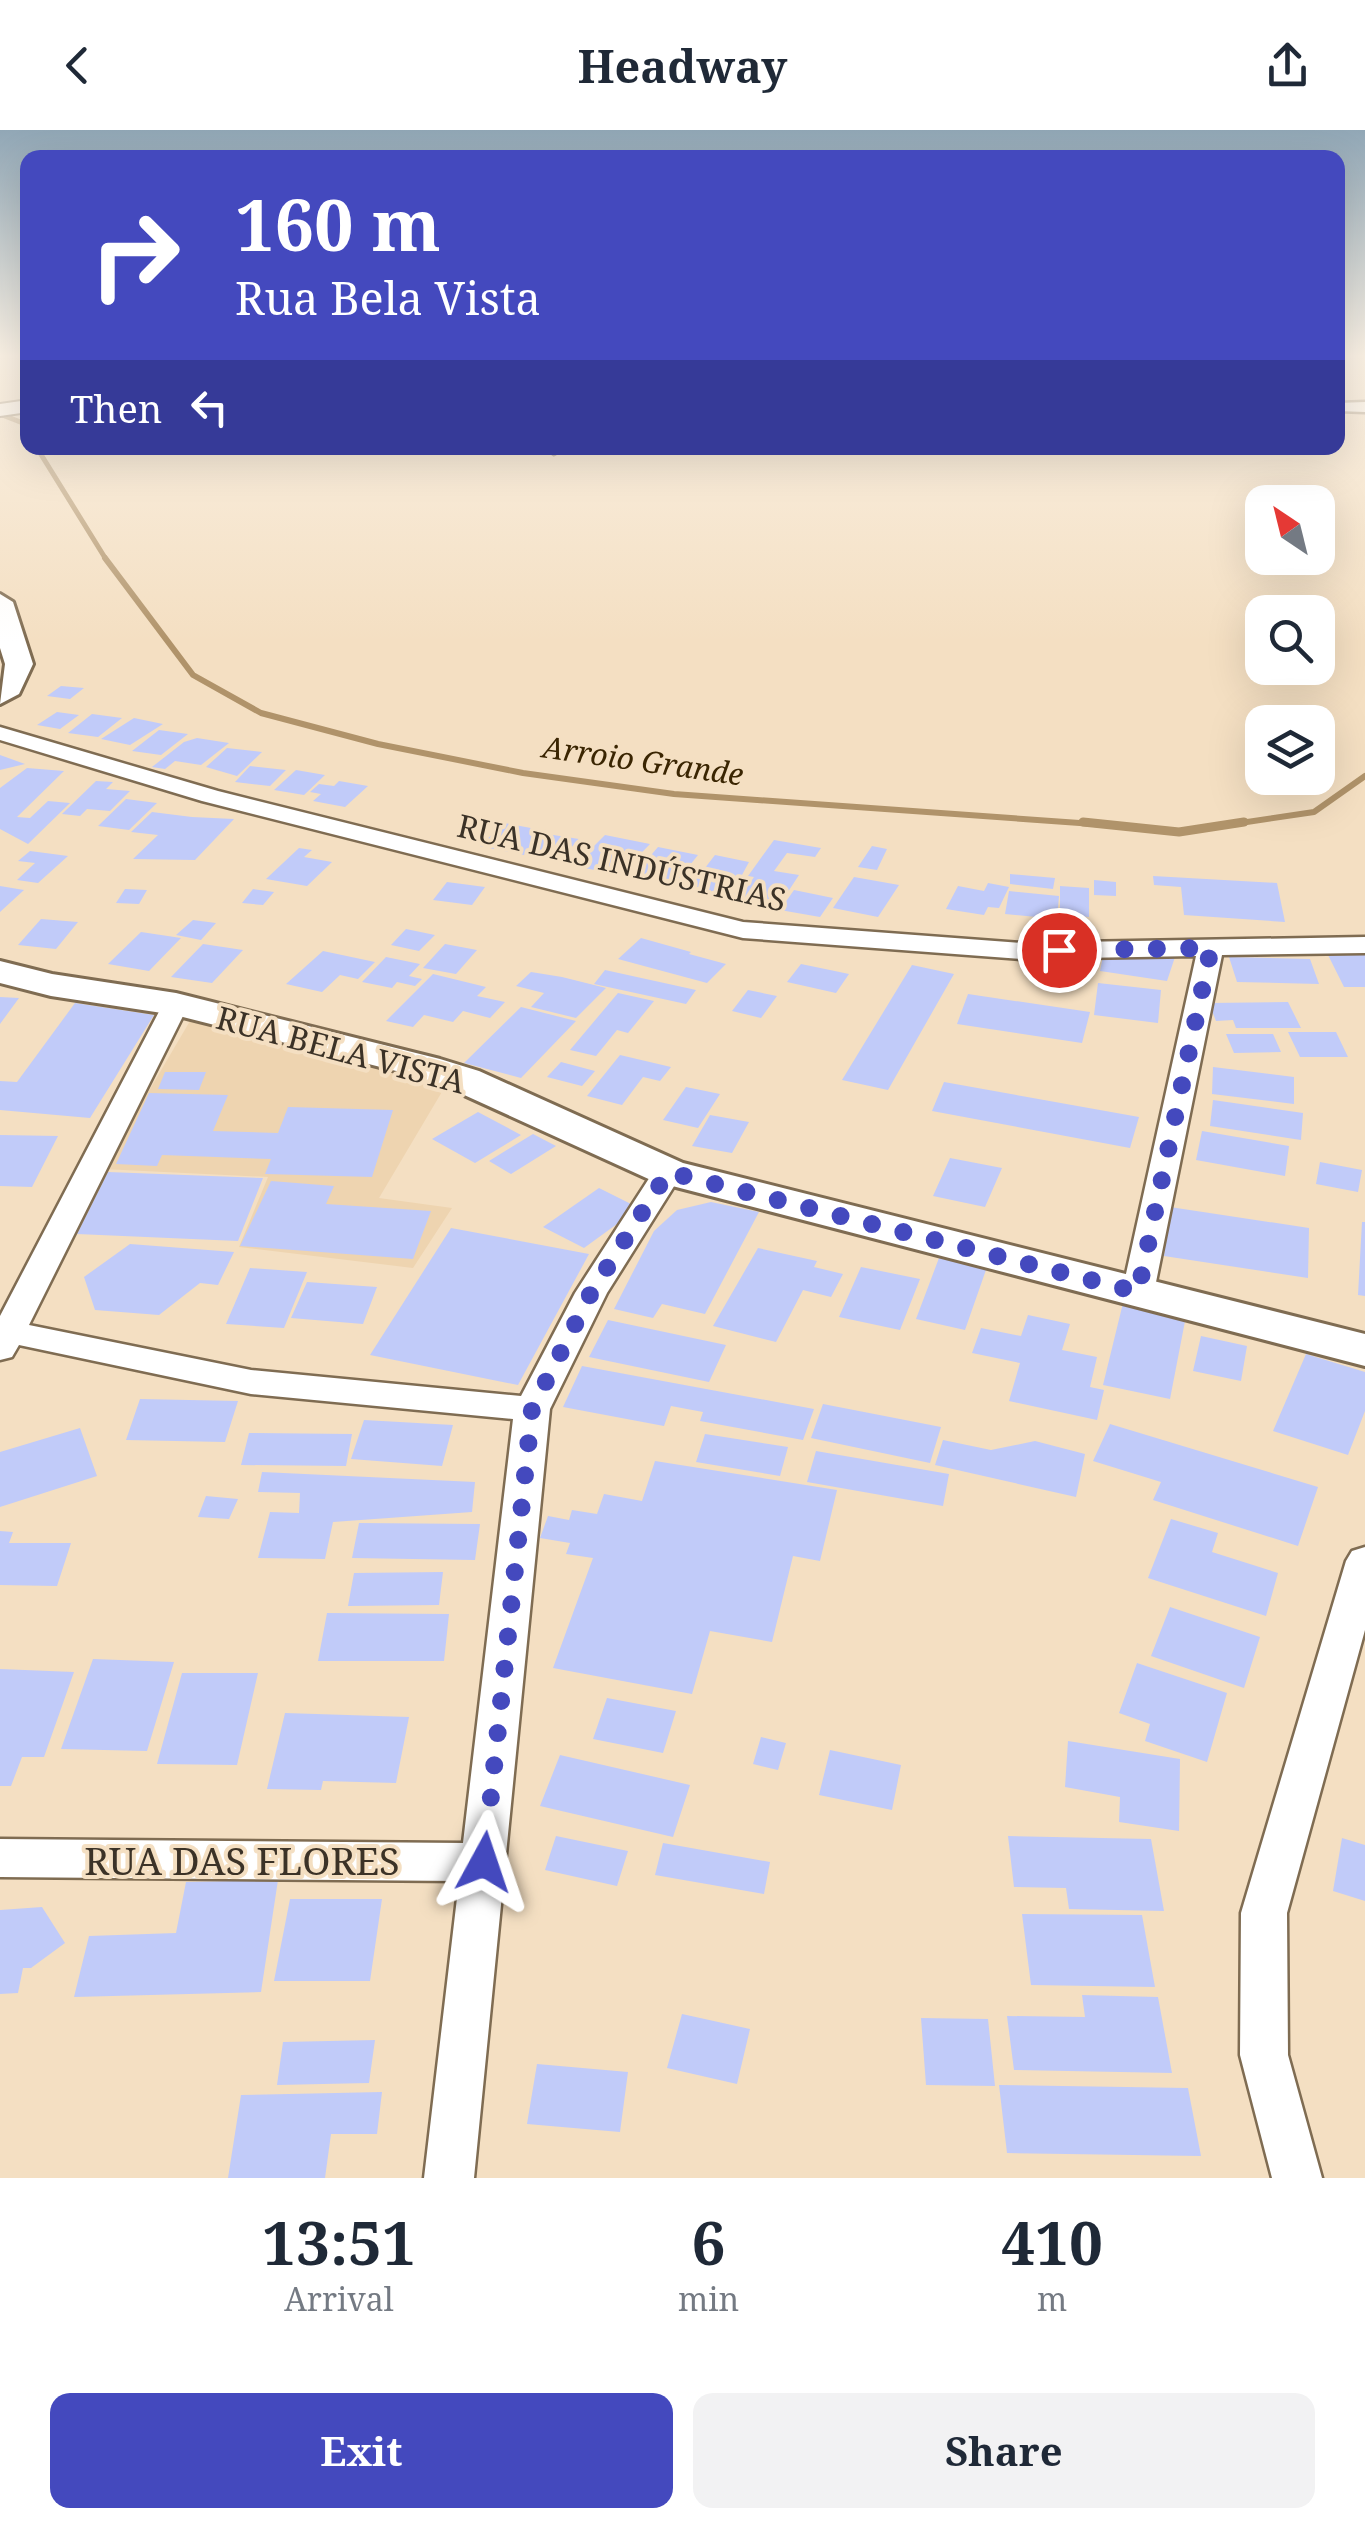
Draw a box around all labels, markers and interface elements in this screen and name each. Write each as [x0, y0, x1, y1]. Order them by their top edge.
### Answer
text: Headway [578, 35, 787, 96]
icon: back [50, 38, 105, 93]
icon: share [1260, 38, 1315, 93]
text: 160 m [235, 176, 441, 272]
icon: right [70, 190, 200, 320]
text: Rua Bela Vista [235, 267, 541, 328]
icon: left [182, 380, 237, 435]
text: Then [70, 382, 162, 434]
north arrow [1245, 485, 1335, 575]
map controls [1245, 485, 1335, 795]
button: search [1245, 595, 1335, 685]
button: layers [1245, 705, 1335, 795]
water label: Arroio Grande [538, 725, 746, 794]
street label: RUA DAS INDÚSTRIAS [453, 803, 791, 921]
pin [1017, 908, 1102, 993]
icon: arrive [1032, 923, 1087, 978]
street label: RUA BELA VISTA [212, 995, 471, 1103]
position arrow [432, 1810, 536, 1914]
street label: RUA DAS FLORES [84, 1834, 400, 1886]
text: 13:51 [262, 2201, 416, 2283]
text: 6 [692, 2201, 726, 2283]
text: 410 [1001, 2201, 1103, 2283]
text: Arrival [284, 2277, 394, 2320]
text: min [678, 2277, 739, 2320]
text: m [1037, 2277, 1067, 2320]
button: Exit [50, 2393, 673, 2508]
button: Share [693, 2393, 1315, 2508]

